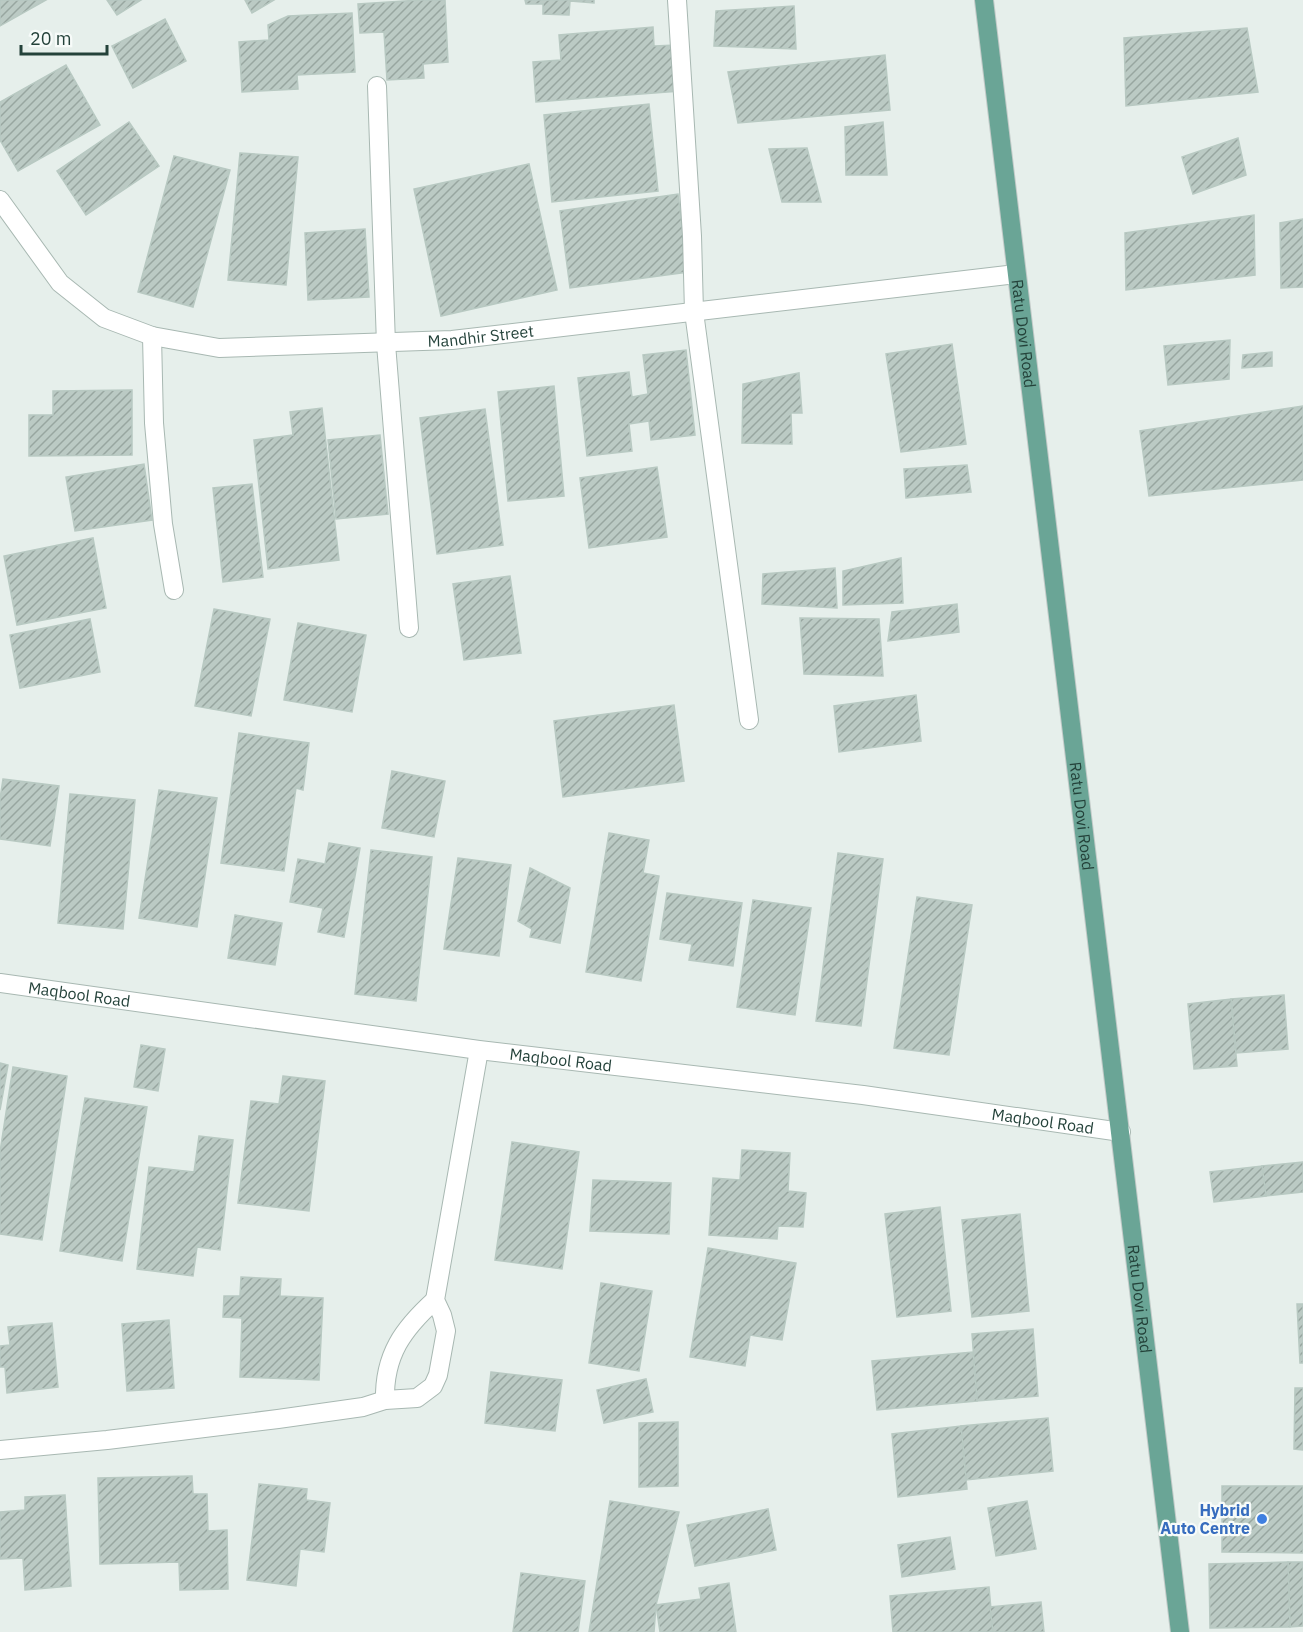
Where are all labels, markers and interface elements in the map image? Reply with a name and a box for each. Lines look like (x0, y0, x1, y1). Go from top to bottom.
scale bar (21, 18, 106, 56)
text: 20 m (30, 27, 72, 50)
street label: Ratu Dovi Road (1008, 278, 1041, 389)
street label: Mandhir Street (427, 321, 535, 351)
street label: Ratu Dovi Road (1066, 761, 1098, 872)
street label: Maqbool Road (27, 977, 132, 1011)
street label: Maqbool Road (508, 1044, 613, 1076)
street label: Maqbool Road (990, 1104, 1095, 1138)
street label: Ratu Dovi Road (1124, 1243, 1156, 1354)
place label: Hybrid Auto Centre (1160, 1500, 1250, 1538)
marker: Hybrid Auto Centre (1255, 1512, 1269, 1526)

